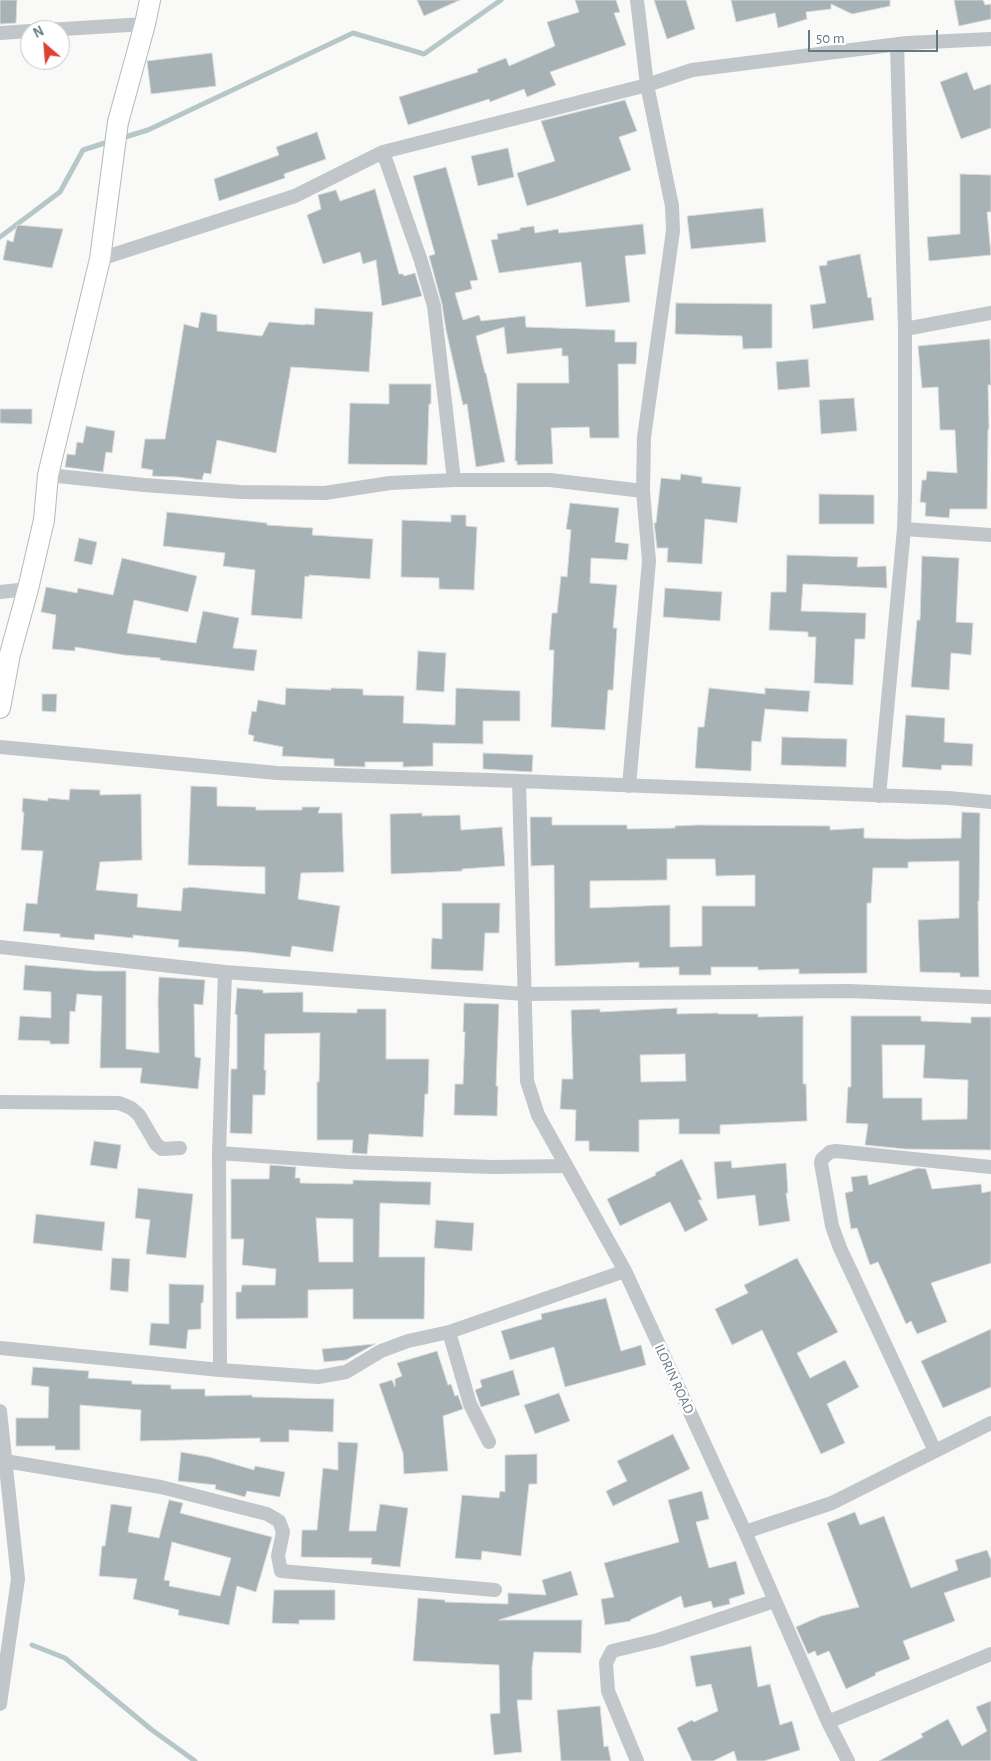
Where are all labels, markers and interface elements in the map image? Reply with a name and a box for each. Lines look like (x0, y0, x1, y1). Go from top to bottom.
north arrow (20, 20, 70, 70)
scale bar (811, 20, 941, 52)
text: N (31, 24, 46, 41)
text: 50 m (816, 31, 845, 46)
street label: ILORIN ROAD (651, 1342, 697, 1416)

